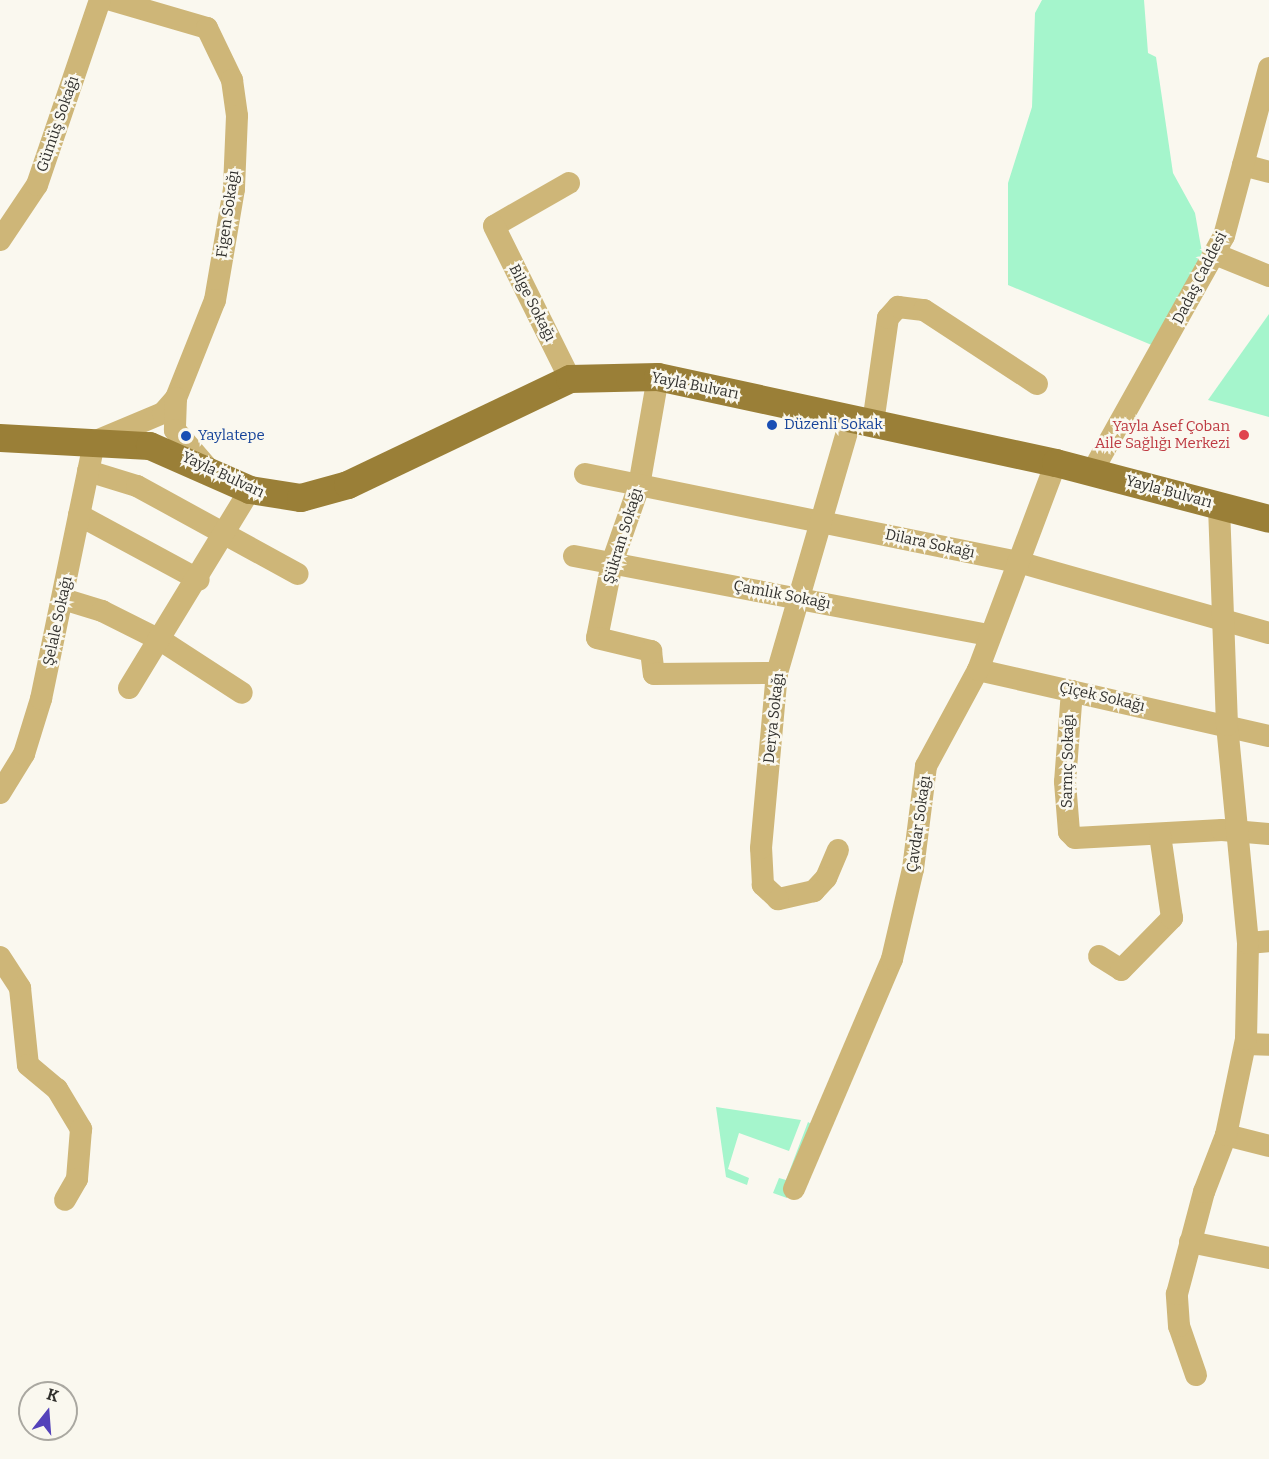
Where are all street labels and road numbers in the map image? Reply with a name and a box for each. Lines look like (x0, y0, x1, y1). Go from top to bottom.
street label: Gümüş Sokağı (33, 74, 83, 174)
street label: Figen Sokağı (213, 169, 243, 259)
street label: Dadaş Caddesi (1169, 229, 1231, 327)
street label: Bilge Sokağı (505, 262, 559, 344)
street label: Yayla Bulvarı (650, 369, 740, 403)
street label: Yayla Bulvarı (179, 448, 267, 502)
street label: Yayla Bulvarı (1124, 472, 1214, 512)
street label: Şükran Sokağı (600, 486, 646, 586)
street label: Dilara Sokağı (884, 526, 976, 562)
street label: Şelale Sokağı (40, 575, 76, 667)
street label: Çamlık Sokağı (732, 577, 832, 613)
street label: Derya Sokağı (760, 672, 788, 764)
street label: Çiçek Sokağı (1057, 678, 1147, 716)
street label: Sarnıç Sokağı (1058, 714, 1078, 808)
street label: Çavdar Sokağı (903, 774, 935, 874)

